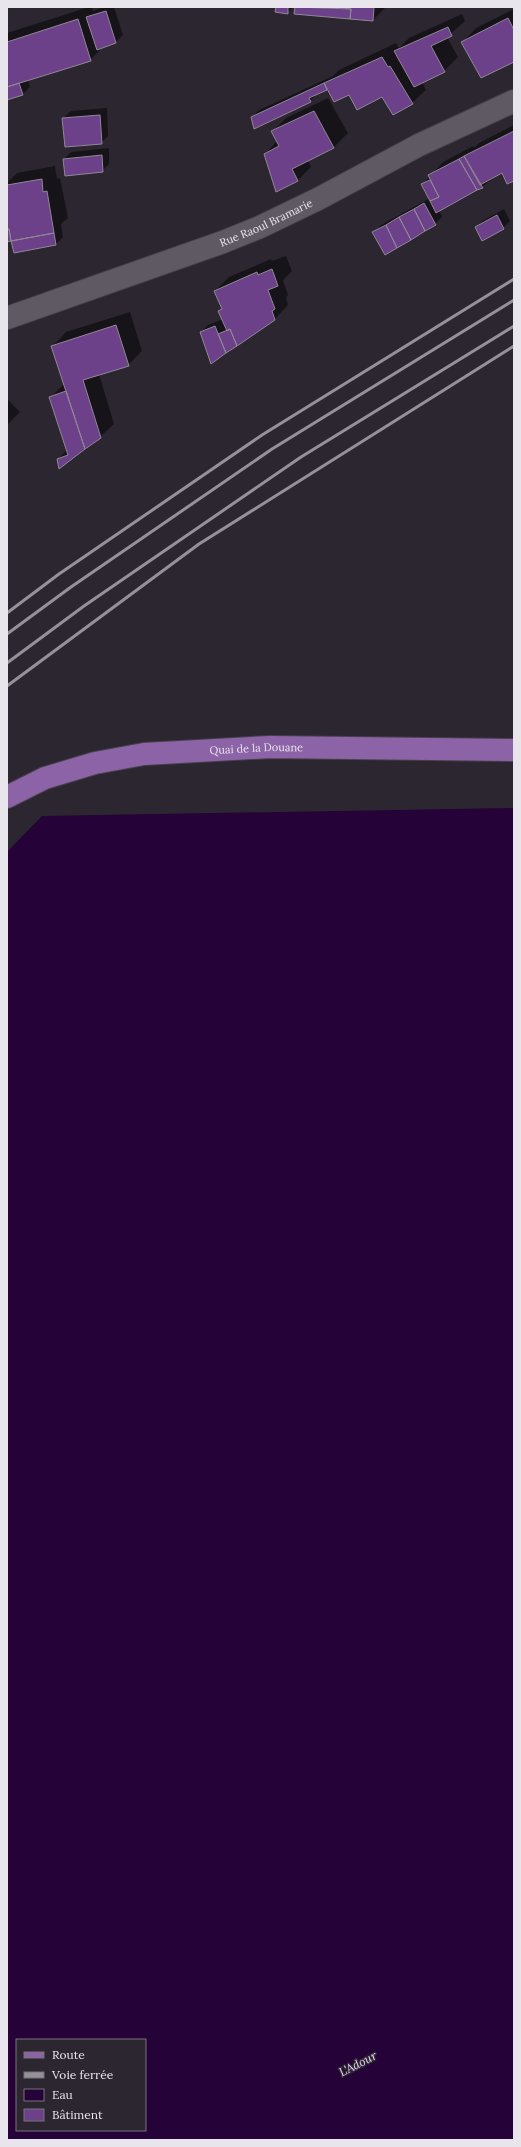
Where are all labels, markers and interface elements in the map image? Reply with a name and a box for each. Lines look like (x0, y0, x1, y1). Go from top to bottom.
street label: Rue Raoul Bramarie (217, 196, 315, 250)
street label: Quai de la Douane (209, 740, 303, 757)
legend (16, 2039, 146, 2131)
text: Route (52, 2047, 85, 2062)
water label: L'Adour (336, 2047, 380, 2079)
text: Voie ferrée (51, 2067, 114, 2082)
text: Eau (52, 2087, 73, 2102)
text: Bâtiment (52, 2107, 103, 2122)

